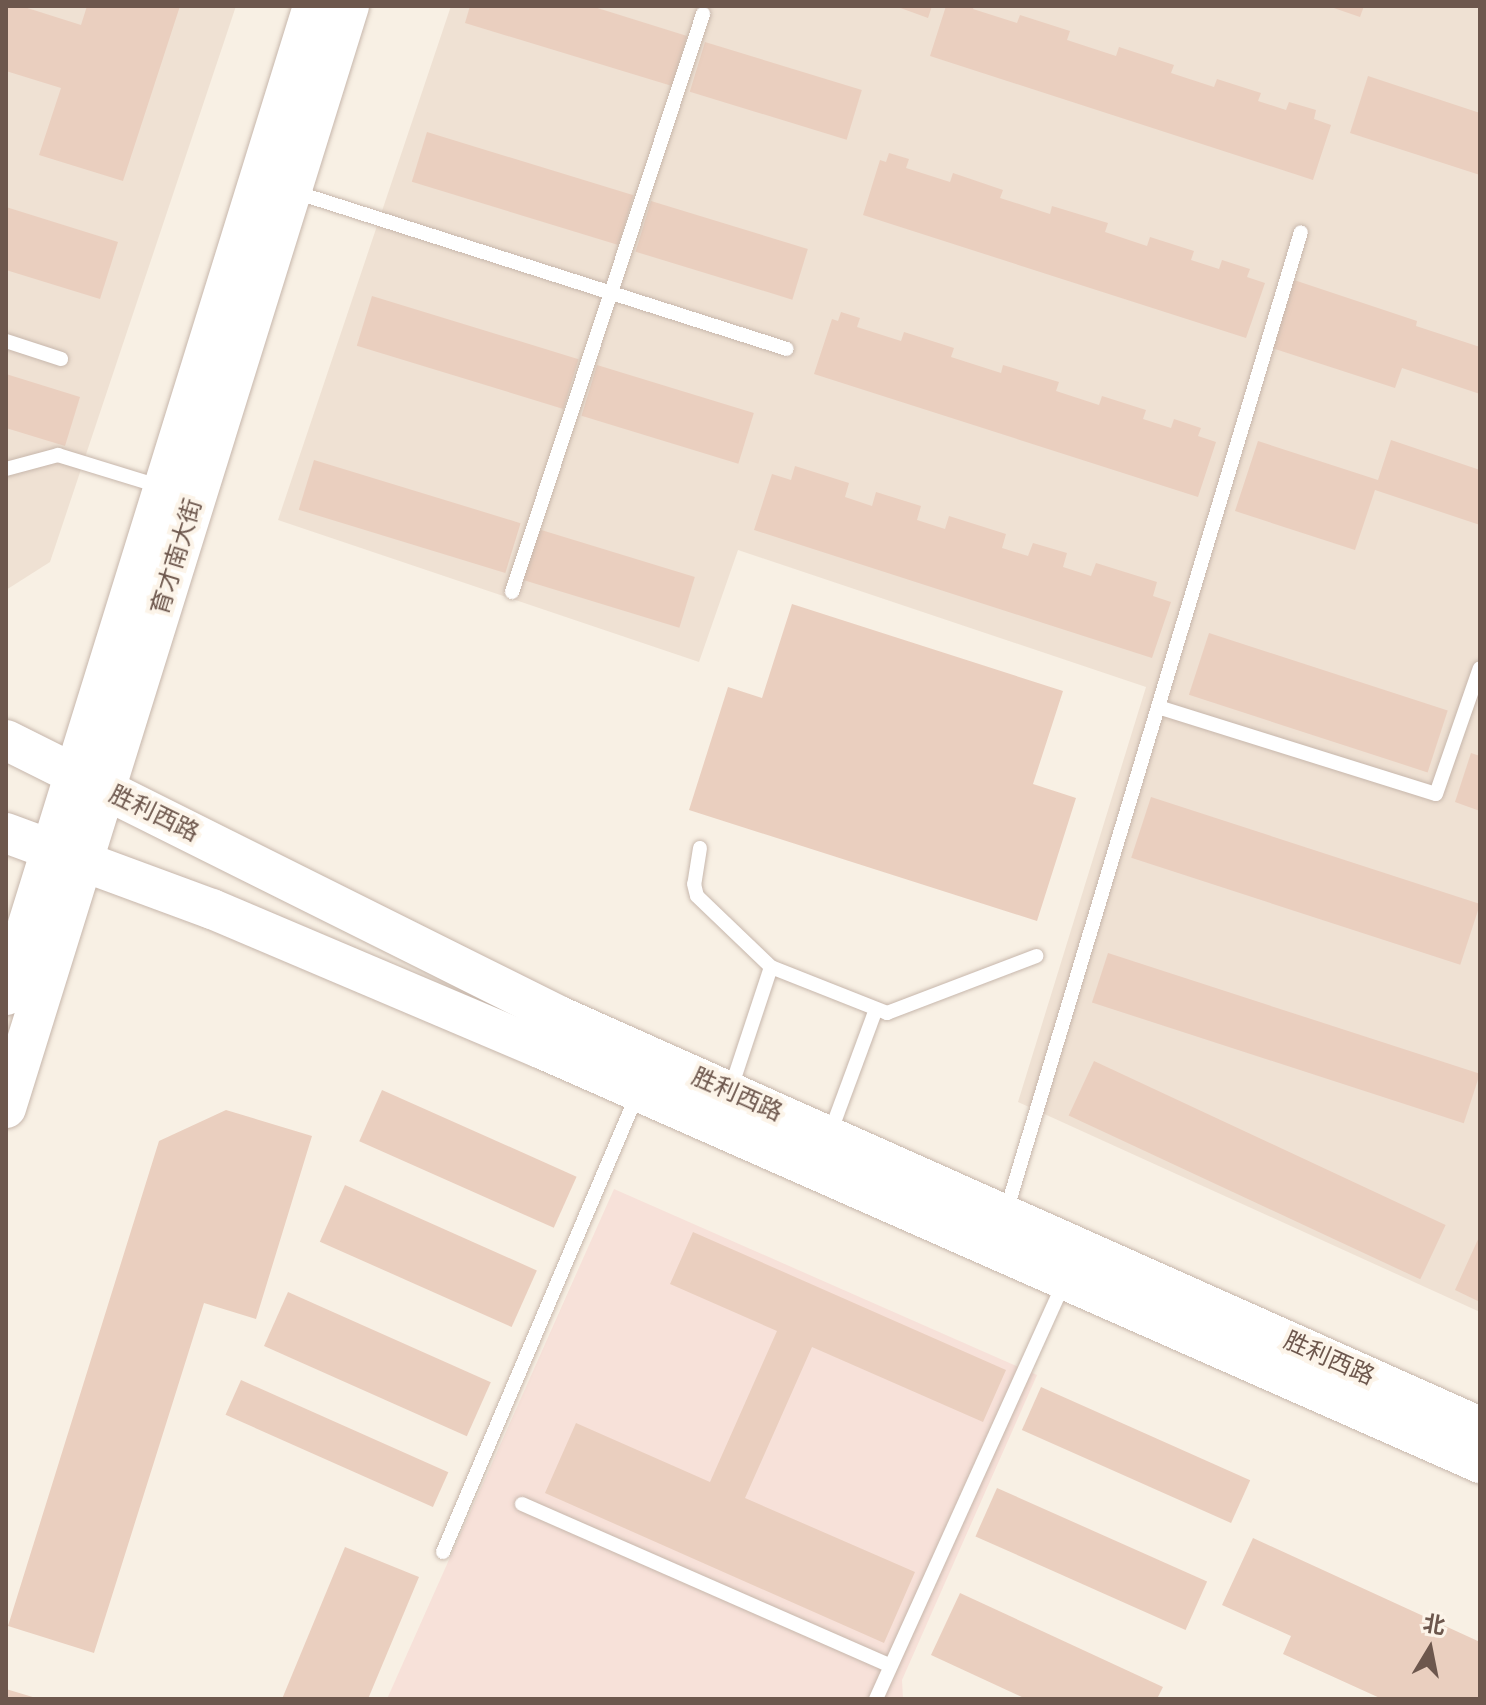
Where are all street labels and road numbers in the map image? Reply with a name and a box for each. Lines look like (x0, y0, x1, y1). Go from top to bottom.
street label: 育才南大街 (146, 495, 208, 619)
street label: 胜利西路 (105, 780, 203, 848)
street label: 胜利西路 (687, 1062, 787, 1128)
street label: 胜利西路 (1279, 1326, 1379, 1392)

